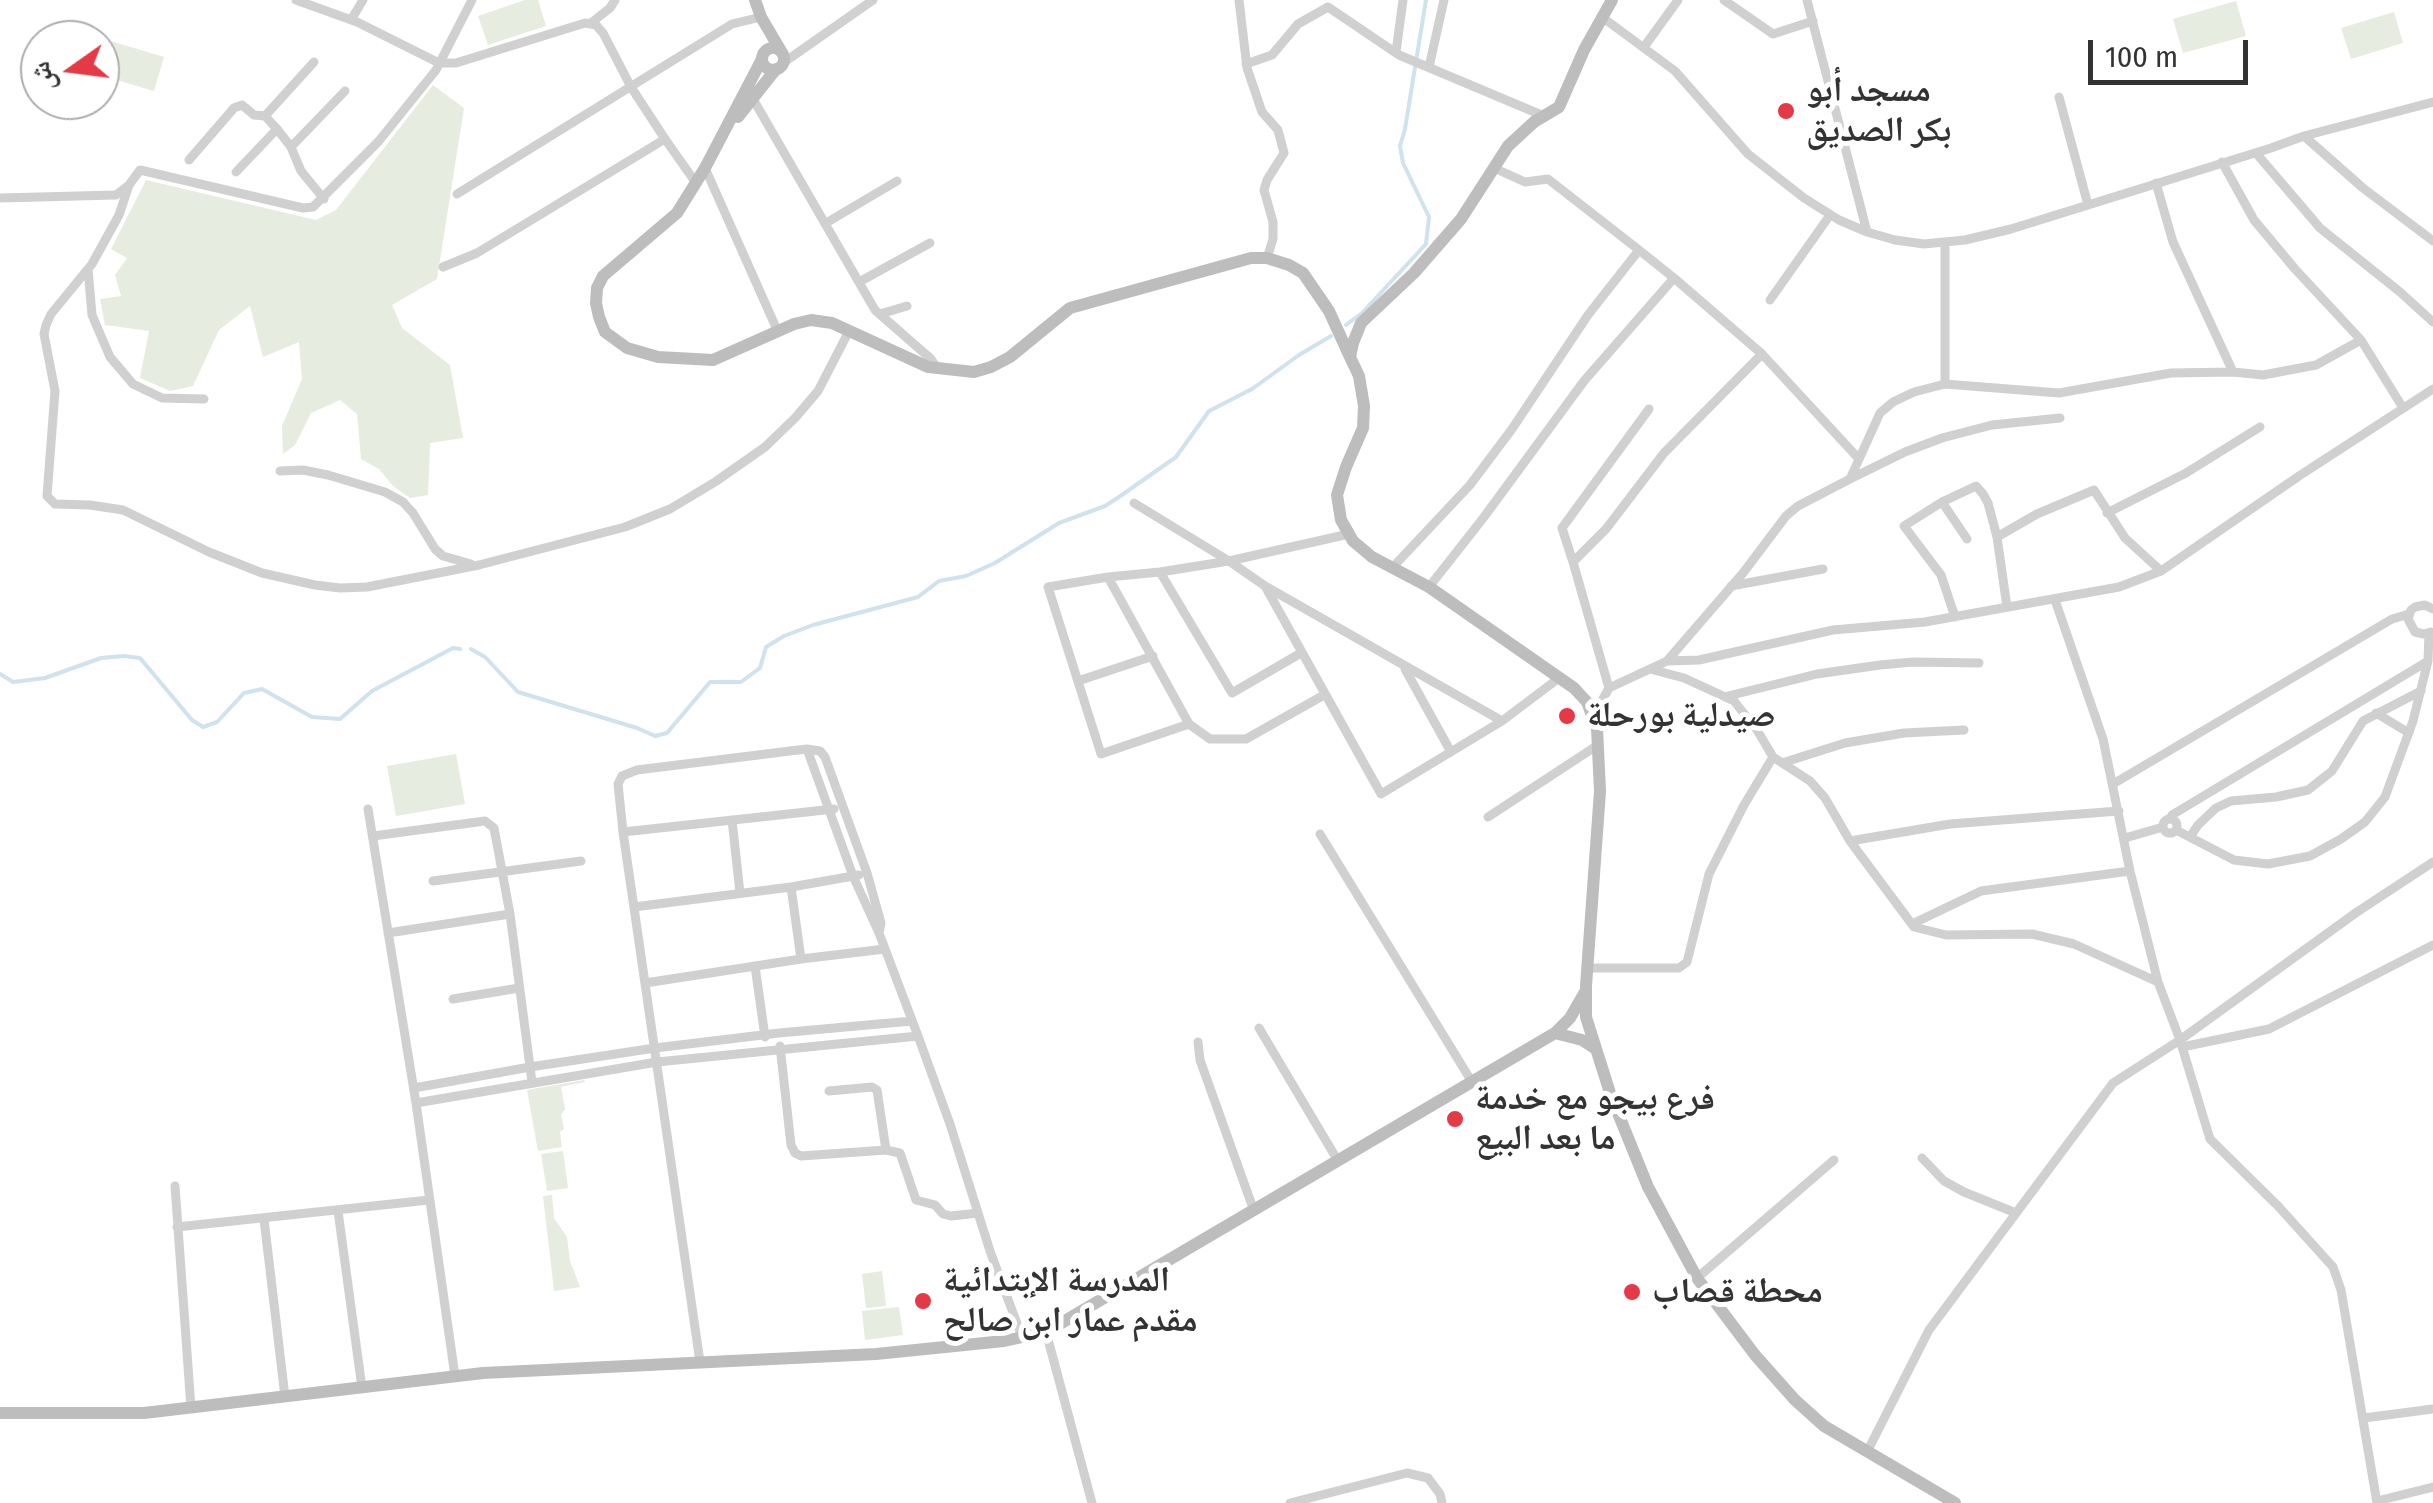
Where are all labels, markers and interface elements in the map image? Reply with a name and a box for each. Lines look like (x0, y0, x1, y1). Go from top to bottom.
north arrow (20, 20, 120, 120)
scale bar (2093, 20, 2253, 82)
text: 100 m (2105, 39, 2178, 75)
text: ش (23, 58, 62, 95)
place label: مسجد أبو بكر الصديق (1806, 70, 1951, 152)
marker: مسجد أبو بكر الصديق (1775, 100, 1797, 122)
place label: صيدلية بورحلة (1587, 695, 1776, 737)
marker: صيدلية بورحلة (1556, 705, 1578, 727)
place label: فرع بيجو مع خدمة ما بعد البيع (1475, 1078, 1715, 1160)
marker: فرع بيجو مع خدمة ما بعد البيع (1444, 1108, 1466, 1130)
place label: المدرسة الإبتدائية مقدم عمار ابن صالح (943, 1260, 1198, 1342)
place label: محطة قصاب (1652, 1271, 1823, 1313)
marker: محطة قصاب (1621, 1281, 1643, 1303)
marker: المدرسة الإبتدائية مقدم عمار ابن صالح (912, 1290, 934, 1312)

